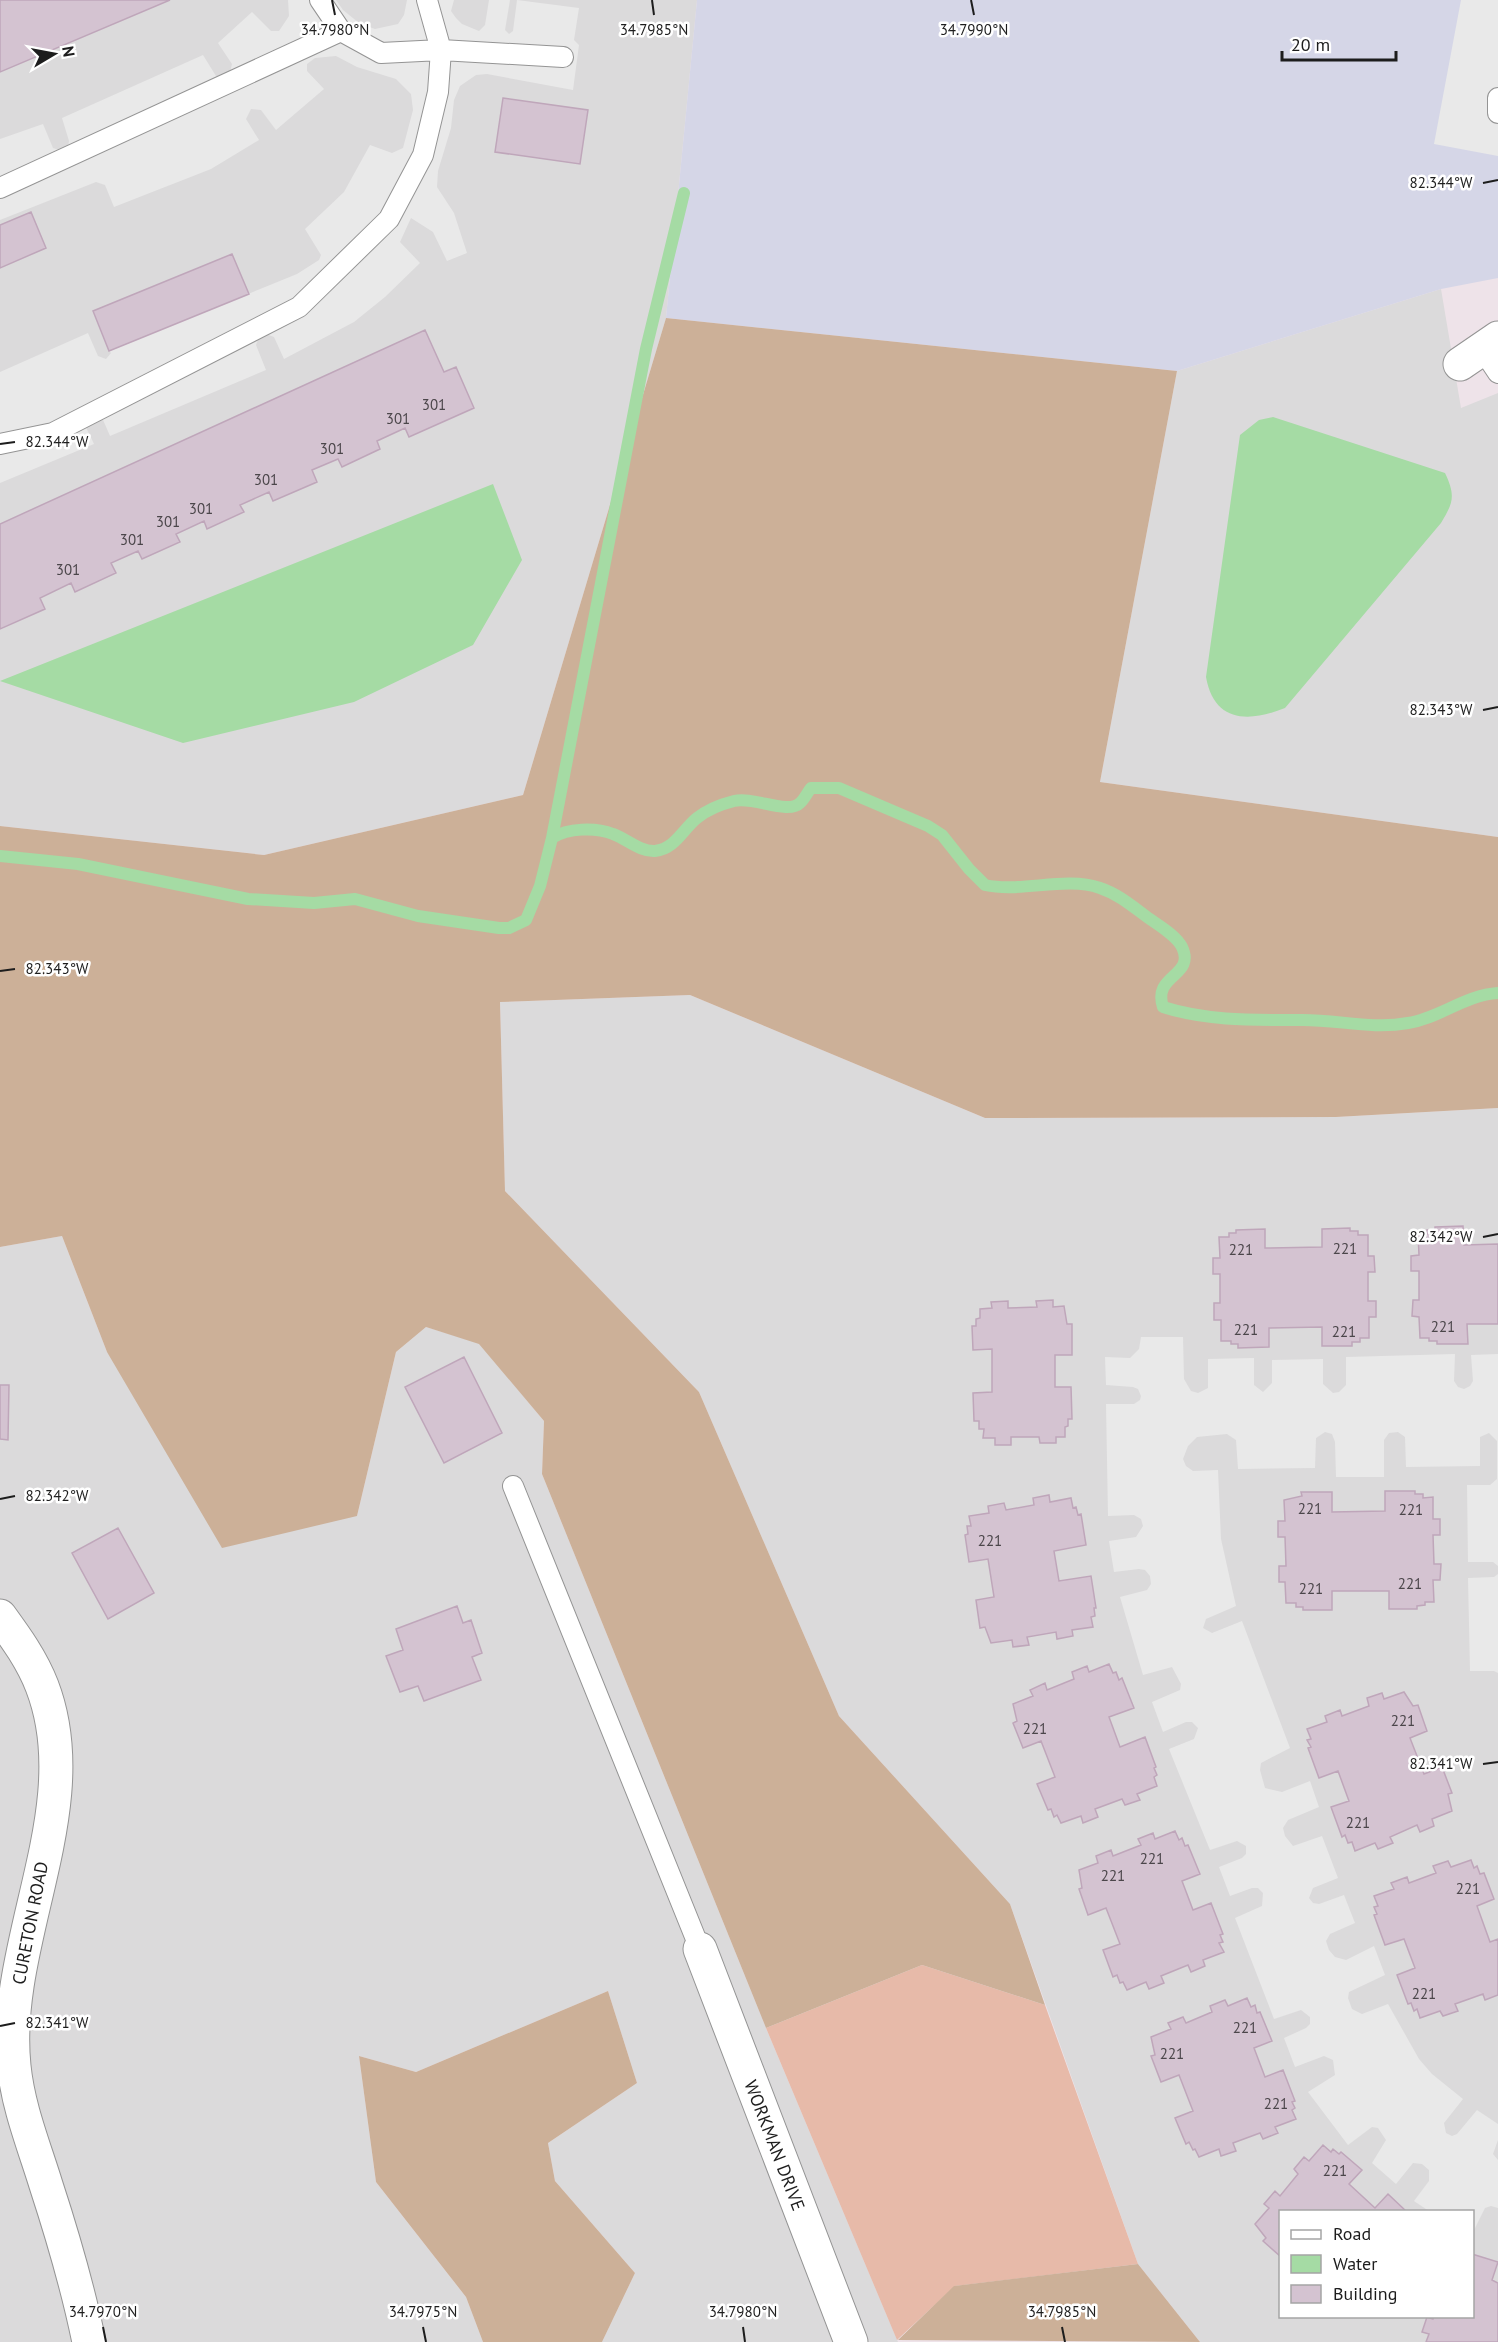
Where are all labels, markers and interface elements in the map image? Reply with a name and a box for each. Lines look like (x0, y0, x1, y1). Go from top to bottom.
text: 34.7980°N (301, 20, 369, 39)
text: 34.7985°N (620, 20, 688, 39)
text: 34.7990°N (940, 20, 1008, 39)
north arrow (24, 24, 84, 84)
scale bar (1282, 24, 1396, 62)
text: 20 m (1291, 33, 1330, 56)
text: N (58, 44, 80, 58)
text: 82.344°W (1410, 173, 1473, 192)
house number: 301 (422, 395, 446, 414)
house number: 301 (386, 409, 410, 428)
text: 82.344°W (26, 432, 89, 451)
house number: 301 (320, 439, 344, 458)
house number: 301 (254, 470, 278, 489)
house number: 301 (189, 499, 213, 518)
house number: 301 (156, 512, 180, 531)
house number: 301 (120, 530, 144, 549)
house number: 301 (56, 560, 80, 579)
text: 82.343°W (1410, 700, 1473, 719)
text: 82.343°W (26, 959, 89, 978)
text: 82.342°W (1410, 1227, 1473, 1246)
house number: 221 (1333, 1239, 1357, 1258)
house number: 221 (1229, 1240, 1253, 1259)
house number: 221 (1431, 1317, 1455, 1336)
house number: 221 (1234, 1320, 1258, 1339)
house number: 221 (1332, 1322, 1356, 1341)
text: 82.342°W (26, 1486, 89, 1505)
house number: 221 (1298, 1499, 1322, 1518)
house number: 221 (1399, 1500, 1423, 1519)
house number: 221 (978, 1531, 1002, 1550)
house number: 221 (1398, 1574, 1422, 1593)
house number: 221 (1299, 1579, 1323, 1598)
house number: 221 (1391, 1711, 1415, 1730)
house number: 221 (1023, 1719, 1047, 1738)
text: 82.341°W (1410, 1754, 1473, 1773)
house number: 221 (1346, 1813, 1370, 1832)
house number: 221 (1140, 1849, 1164, 1868)
street label: CURETON ROAD (7, 1860, 53, 1986)
house number: 221 (1101, 1866, 1125, 1885)
house number: 221 (1456, 1879, 1480, 1898)
house number: 221 (1412, 1984, 1436, 2003)
text: 82.341°W (26, 2013, 89, 2032)
house number: 221 (1233, 2018, 1257, 2037)
house number: 221 (1160, 2044, 1184, 2063)
street label: WORKMAN DRIVE (740, 2077, 811, 2214)
house number: 221 (1264, 2094, 1288, 2113)
house number: 221 (1323, 2161, 1347, 2180)
legend (1279, 2210, 1474, 2318)
text: Road (1333, 2222, 1371, 2245)
text: Water (1333, 2252, 1377, 2275)
text: Building (1333, 2282, 1397, 2305)
text: 34.7970°N (69, 2302, 137, 2321)
text: 34.7975°N (389, 2302, 457, 2321)
text: 34.7980°N (709, 2302, 777, 2321)
text: 34.7985°N (1028, 2302, 1096, 2321)

